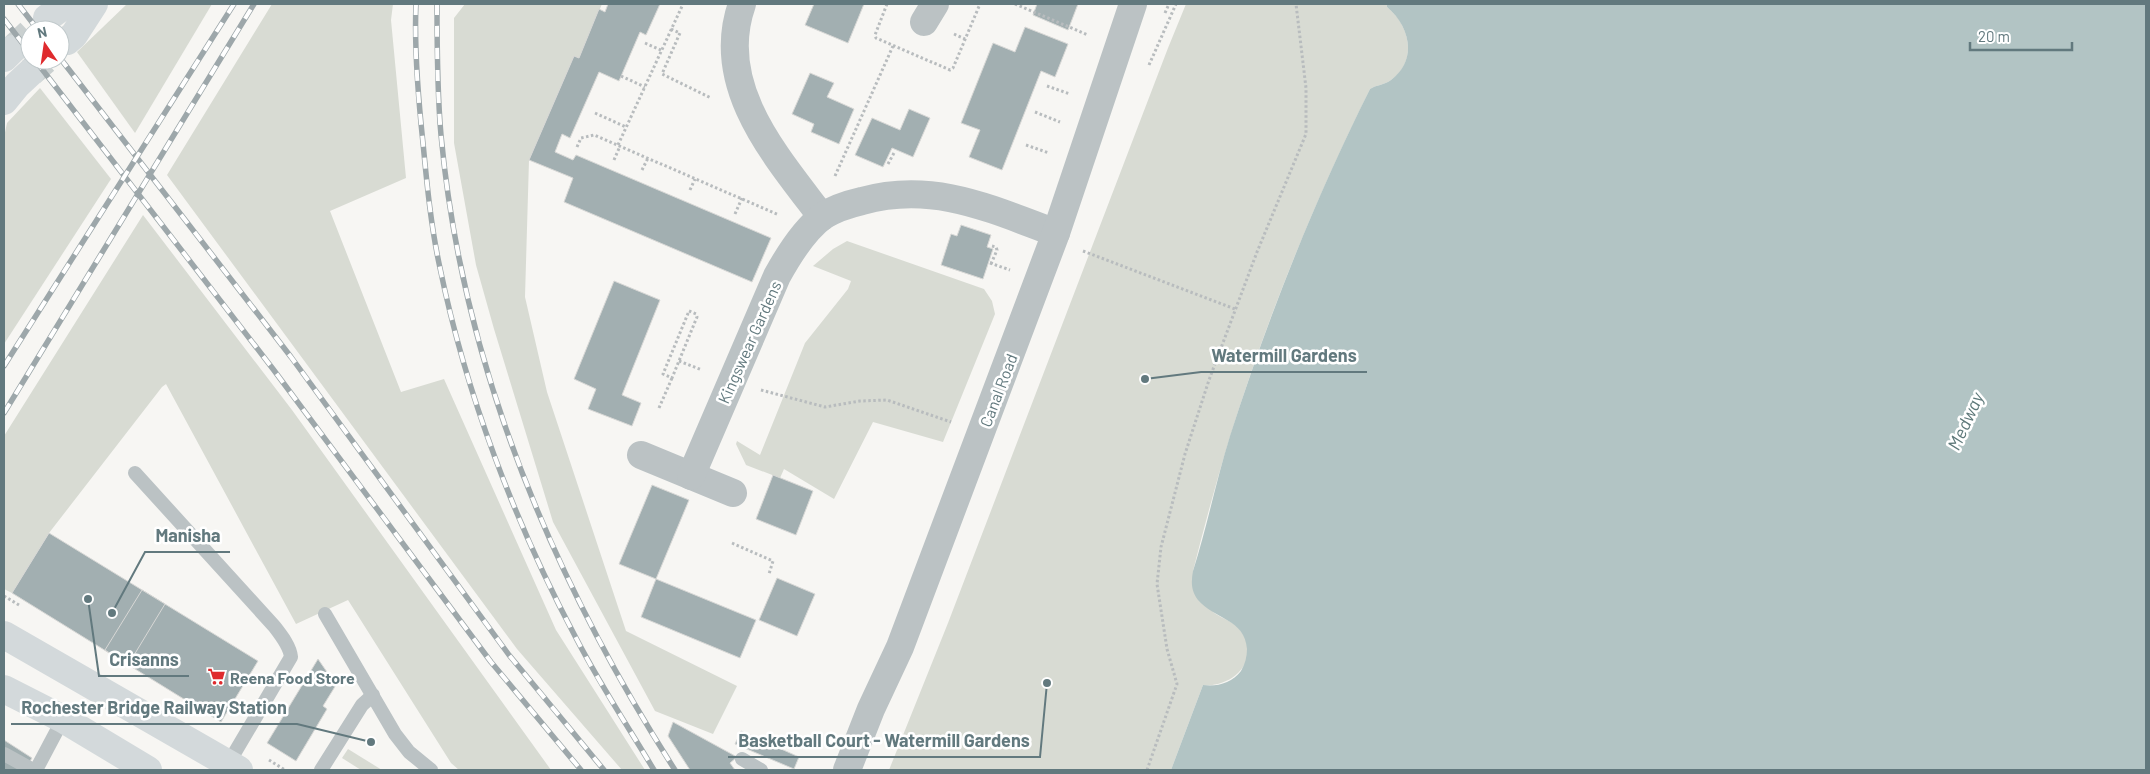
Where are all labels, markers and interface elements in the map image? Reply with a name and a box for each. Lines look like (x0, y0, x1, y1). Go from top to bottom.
north arrow (20, 20, 70, 70)
scale bar (1970, 20, 2072, 52)
text: N (36, 23, 48, 41)
text: 20 m (1978, 27, 2010, 45)
street label: Kingswear Gardens (713, 278, 785, 406)
callout: Watermill Gardens (1201, 339, 1367, 372)
text: Watermill Gardens (1211, 344, 1357, 366)
street label: Canal Road (975, 351, 1021, 429)
water label: Medway (1942, 388, 1988, 453)
callout: Manisha (145, 519, 230, 552)
text: Manisha (155, 524, 221, 546)
callout: Crisanns (99, 643, 189, 676)
text: Crisanns (109, 648, 179, 670)
supermarket icon: Reena Food Store (206, 667, 226, 687)
place label: Reena Food Store (230, 668, 355, 687)
callout: Rochester Bridge Railway Station (11, 691, 297, 724)
text: Rochester Bridge Railway Station (21, 696, 287, 718)
callout: Basketball Court - Watermill Gardens (728, 724, 1040, 757)
text: Basketball Court - Watermill Gardens (738, 729, 1030, 751)

